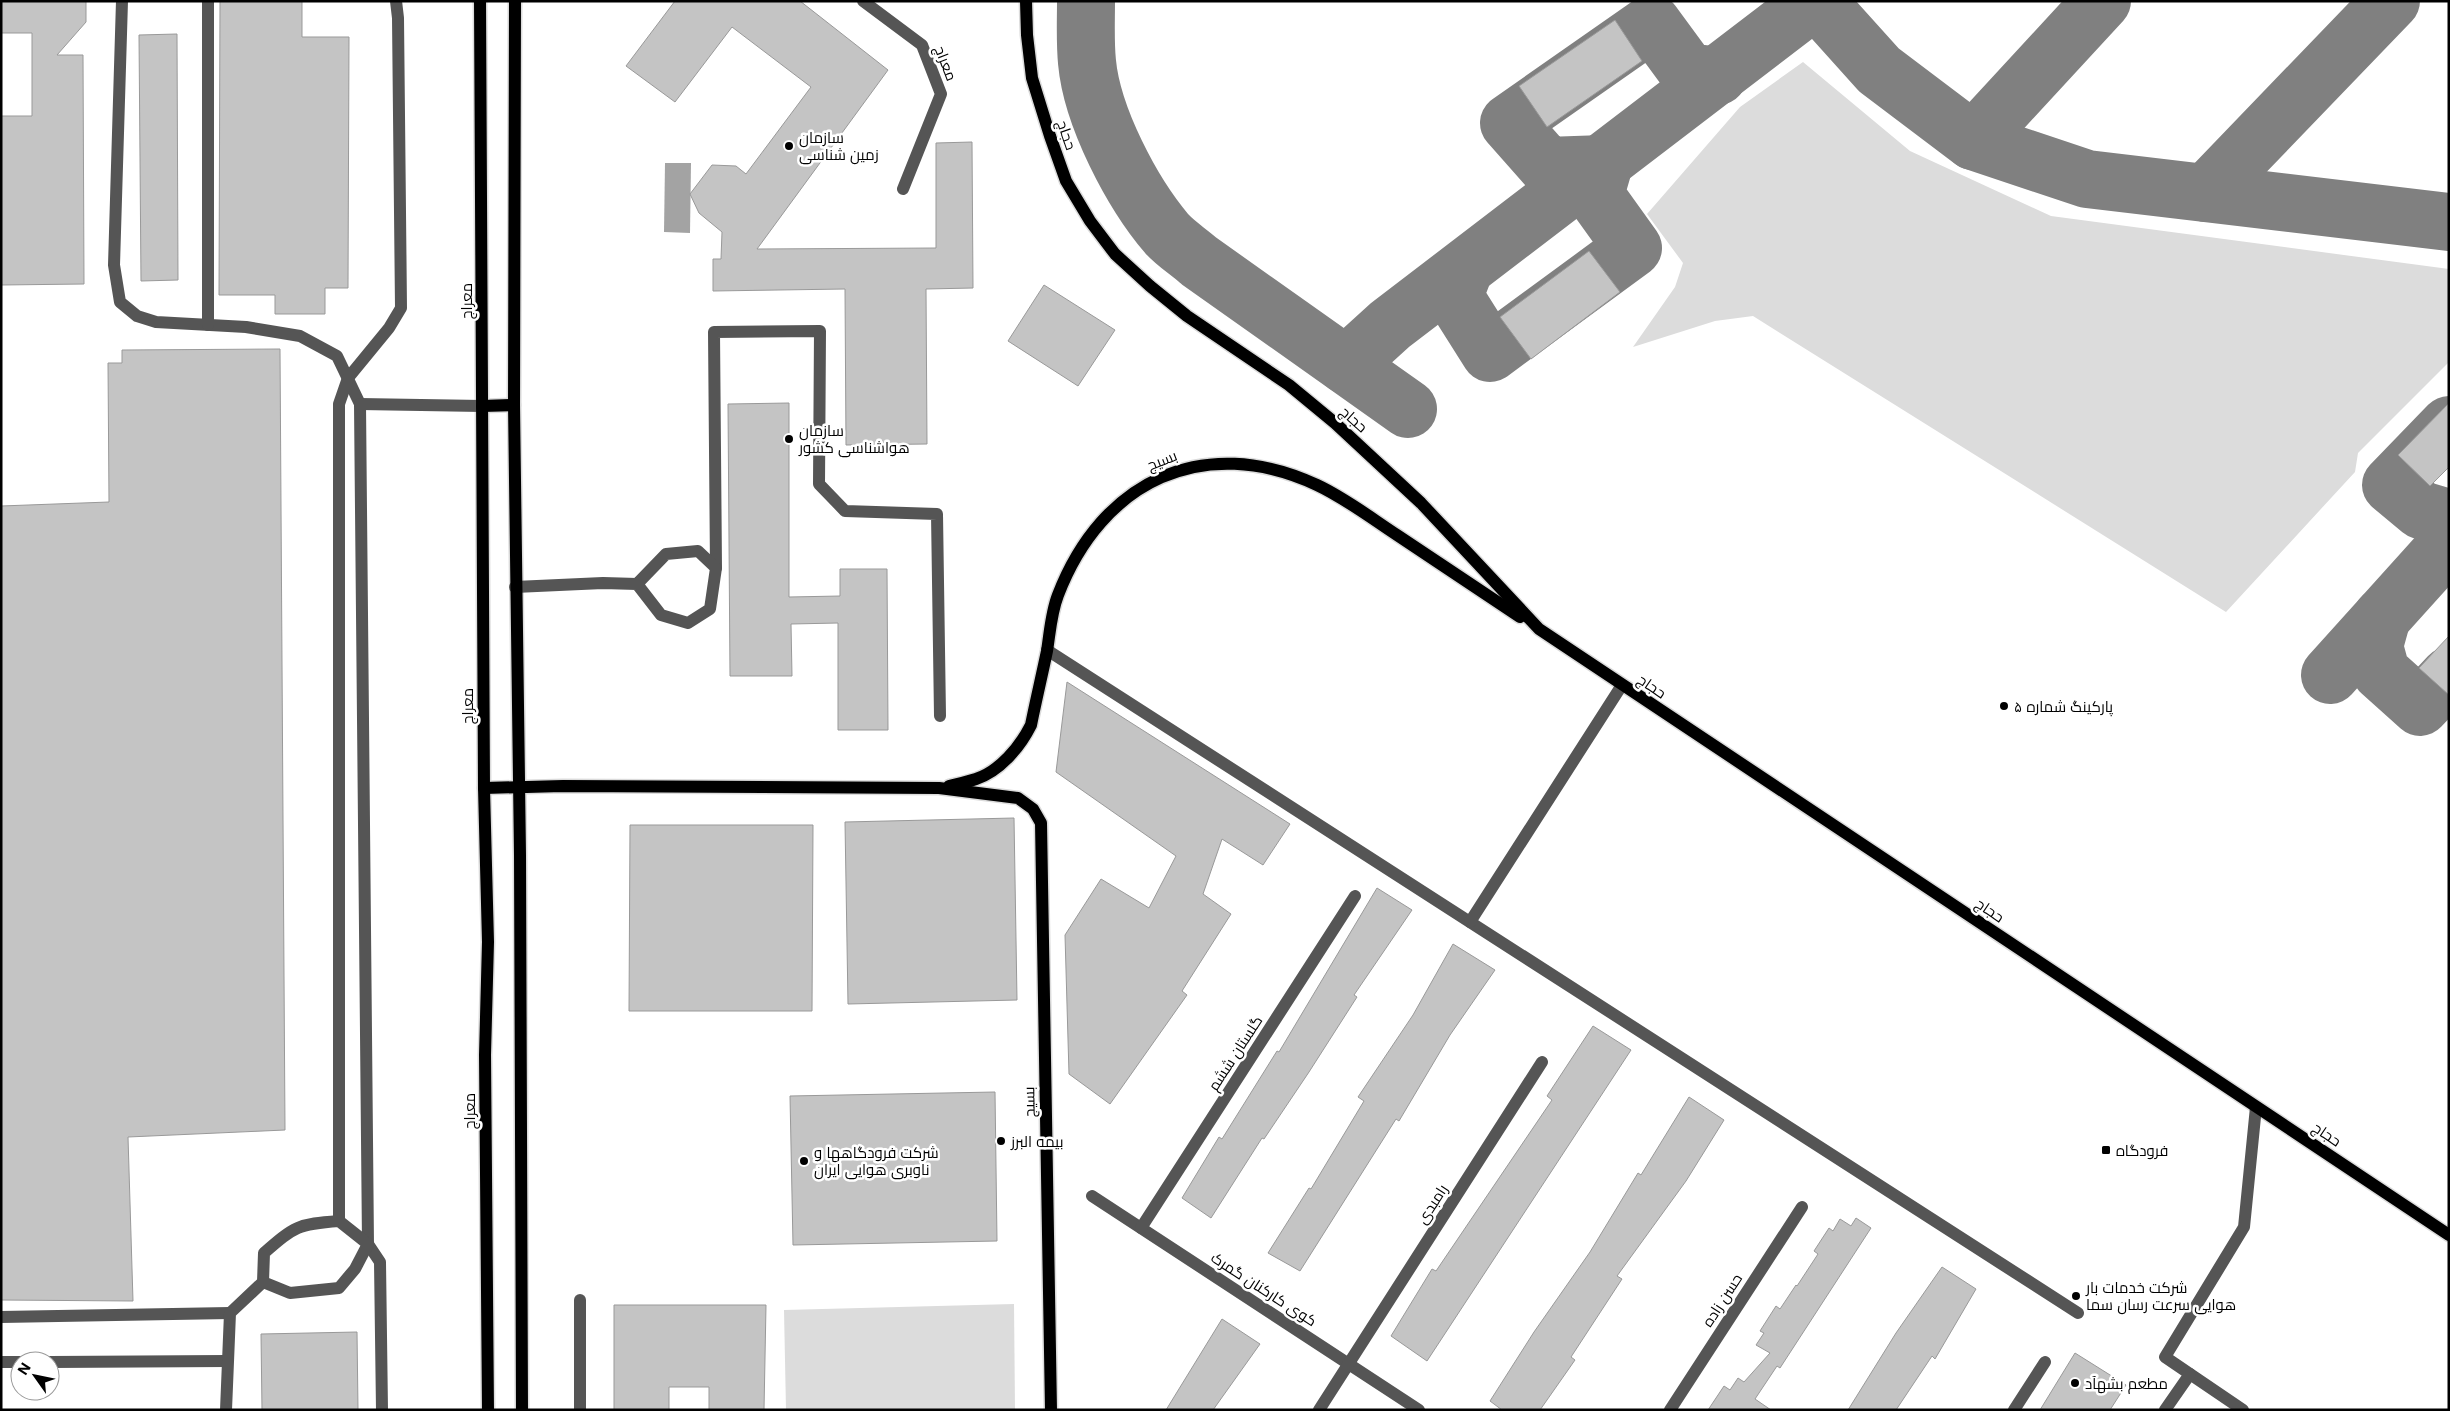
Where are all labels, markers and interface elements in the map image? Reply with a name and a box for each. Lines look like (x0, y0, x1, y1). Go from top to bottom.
street label: معراج (929, 43, 961, 84)
street label: حجاج (1051, 117, 1081, 153)
place label: سازمان زمین شناسی (799, 128, 879, 165)
marker: سازمان زمین شناسی (783, 140, 795, 152)
street label: معراج (457, 283, 478, 319)
street label: حجاج (1335, 402, 1372, 438)
place label: سازمان هواشناسی کشور (798, 421, 910, 458)
marker: سازمان هواشناسی کشور (783, 433, 795, 445)
street label: بسیج (1144, 446, 1180, 476)
street label: حجاج (1633, 670, 1670, 704)
street label: معراج (458, 688, 479, 724)
place label: پارکینگ شماره ۵ (2014, 697, 2113, 717)
marker: پارکینگ شماره ۵ (1998, 700, 2010, 712)
street label: حجاج (1971, 894, 2008, 928)
street label: گلستان ششم (1204, 1012, 1267, 1095)
street label: بسیج (1019, 1086, 1041, 1118)
street label: معراج (460, 1093, 481, 1129)
street label: حجاج (2308, 1118, 2345, 1152)
place label: بیمه البرز (1010, 1132, 1063, 1151)
marker: بیمه البرز (995, 1135, 1007, 1147)
place label: فرودگاه (2116, 1141, 2168, 1160)
place label: شرکت فرودگاهها و ناوبری هوایی ایران (814, 1143, 939, 1180)
marker: فرودگاه (2100, 1144, 2112, 1156)
marker: شرکت فرودگاهها و ناوبری هوایی ایران (798, 1155, 810, 1167)
street label: رامبدی (1412, 1181, 1453, 1228)
street label: کوی کارکنان گمرک (1207, 1248, 1320, 1331)
street label: حسن زاده (1698, 1270, 1747, 1331)
place label: شرکت خدمات بار هوایی سرعت رسان سما (2085, 1278, 2236, 1315)
marker: شرکت خدمات بار هوایی سرعت رسان سما (2070, 1290, 2082, 1302)
north arrow (10, 1351, 60, 1401)
text: N (14, 1360, 34, 1378)
place label: مطعم بشهآد (2085, 1374, 2168, 1394)
marker: مطعم بشهآد (2069, 1377, 2081, 1389)

